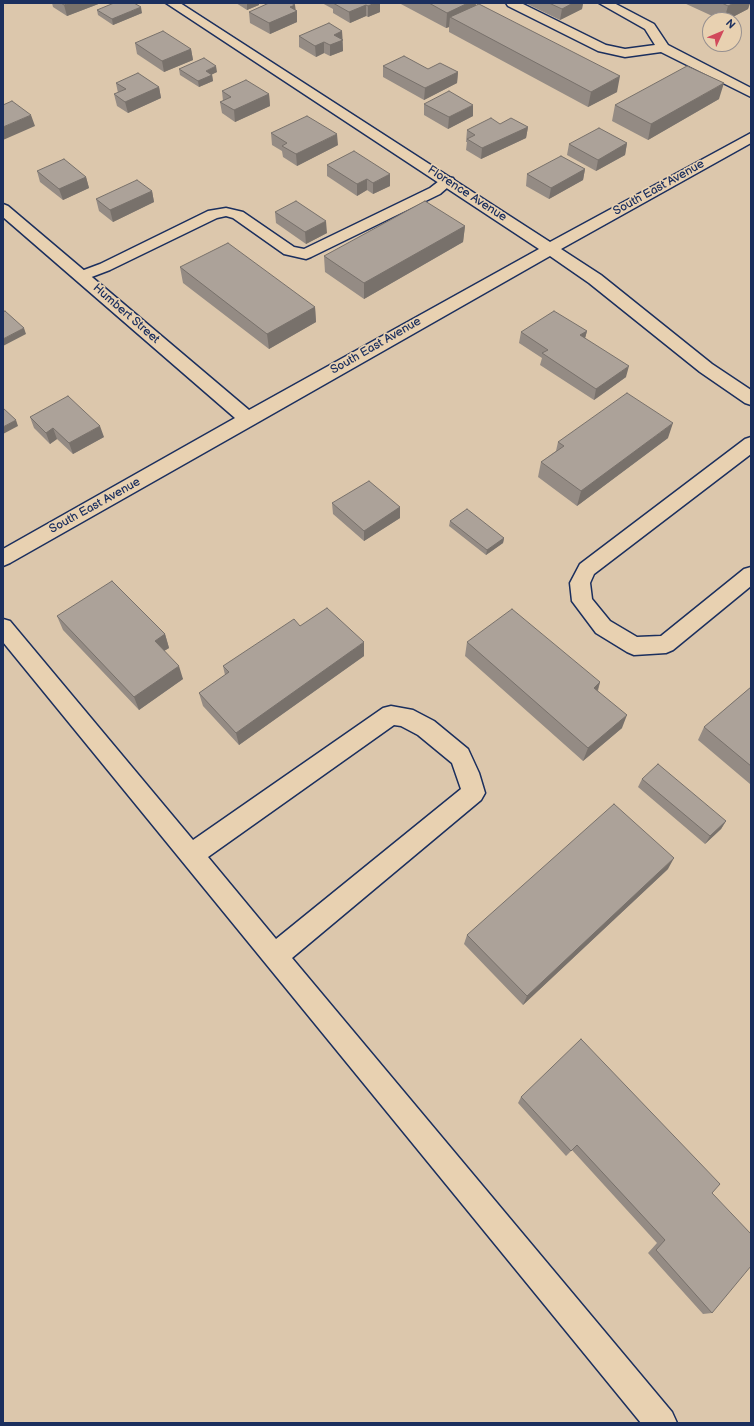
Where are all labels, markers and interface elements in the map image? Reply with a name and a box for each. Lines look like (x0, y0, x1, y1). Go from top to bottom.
north arrow (702, 12, 742, 52)
text: N (723, 17, 738, 31)
street label: South East Avenue (611, 157, 707, 219)
street label: Florence Avenue (425, 163, 509, 225)
street label: Humbert Street (90, 281, 162, 347)
street label: South East Avenue (328, 314, 424, 378)
street label: South East Avenue (47, 475, 143, 537)

